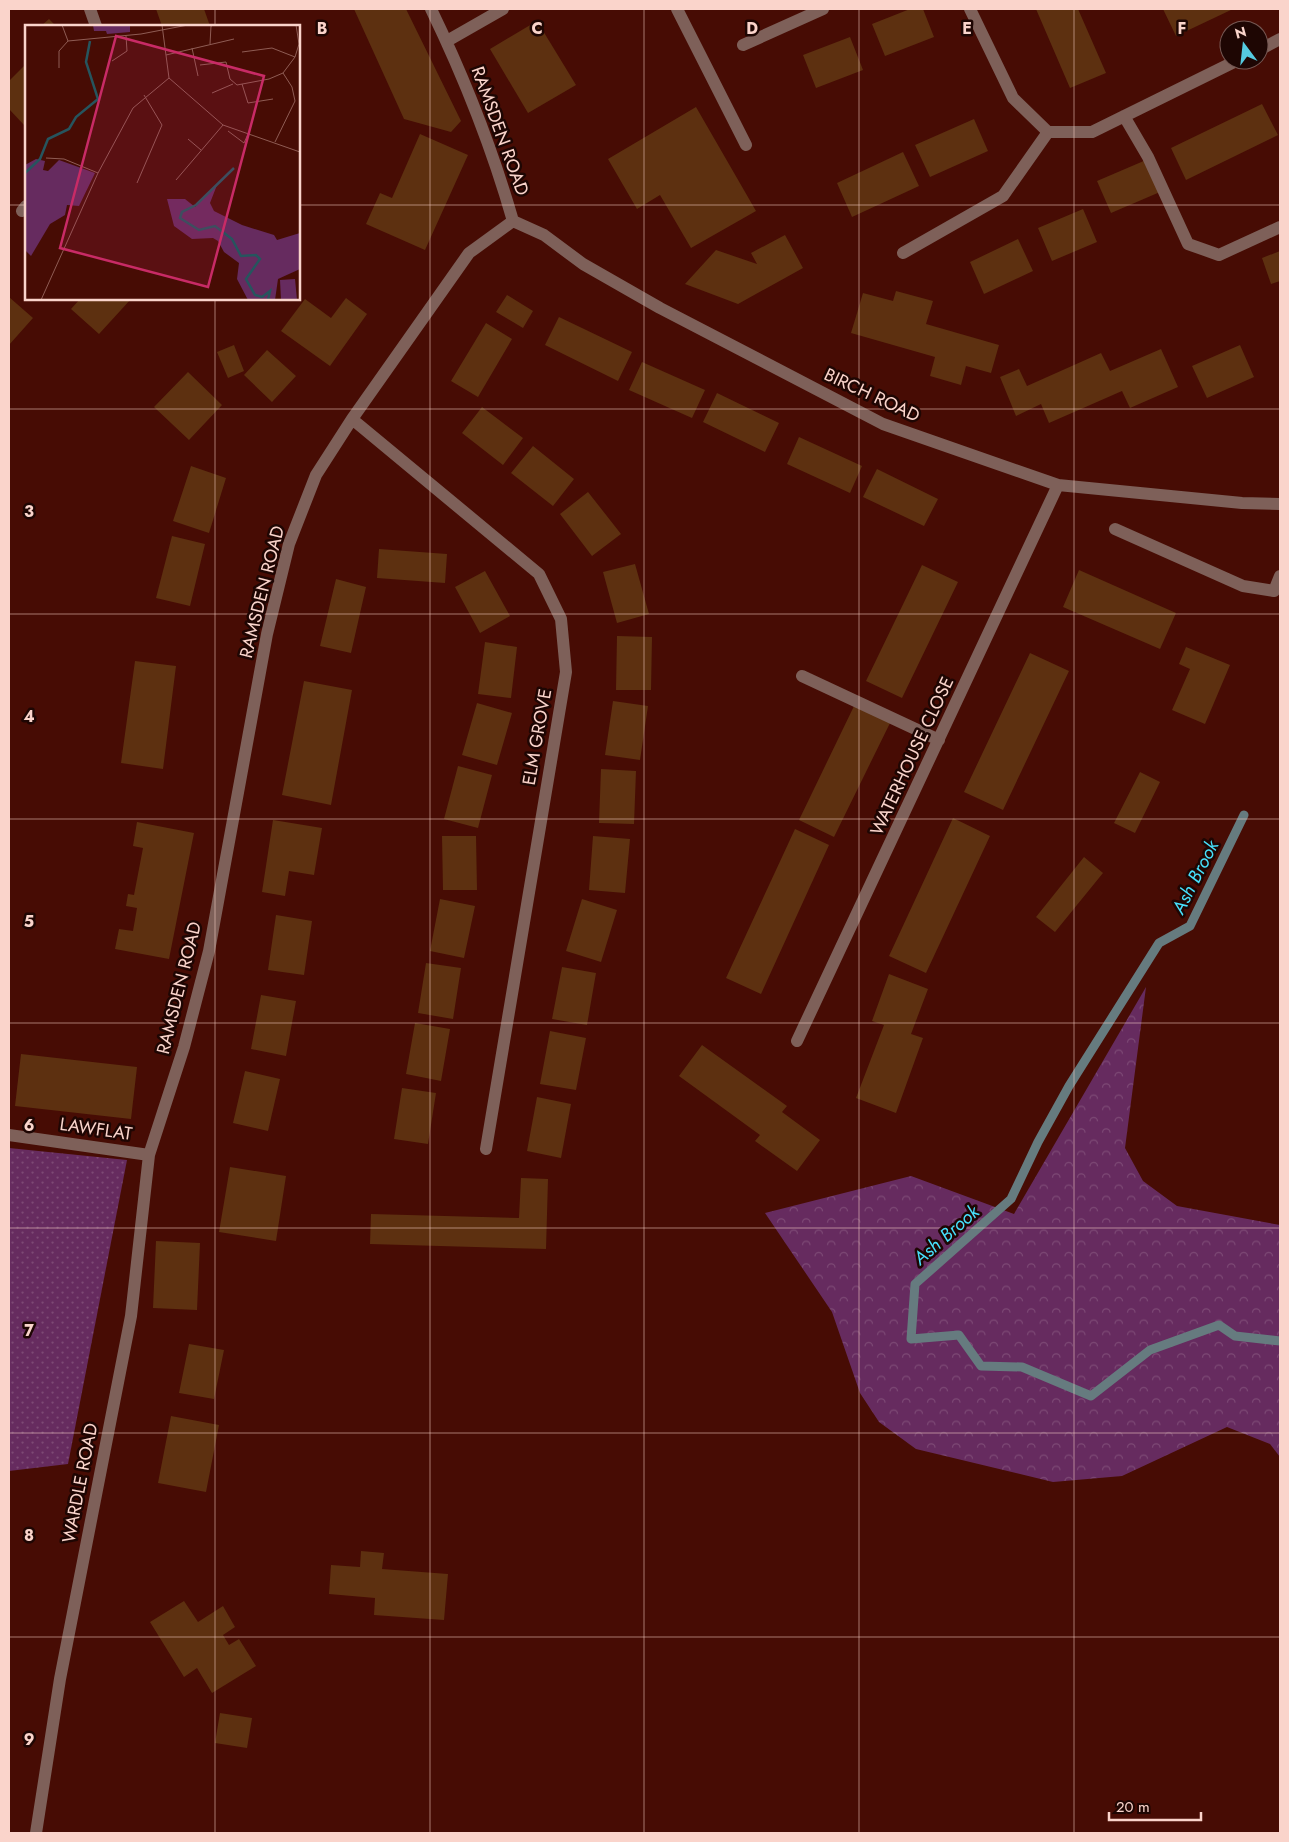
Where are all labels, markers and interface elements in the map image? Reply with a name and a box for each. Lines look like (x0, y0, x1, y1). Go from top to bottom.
text: B (317, 17, 327, 40)
text: C (531, 17, 543, 40)
text: D (746, 17, 758, 40)
text: E (962, 17, 972, 40)
text: F (1178, 17, 1186, 40)
north arrow (1219, 20, 1269, 70)
text: N (1233, 21, 1249, 44)
inset map (25, 25, 300, 300)
street label: RAMSDEN ROAD (465, 63, 535, 199)
street label: BIRCH ROAD (820, 361, 924, 429)
text: 3 (24, 500, 34, 523)
street label: RAMSDEN ROAD (233, 523, 291, 661)
street label: WATERHOUSE CLOSE (864, 672, 960, 840)
street label: ELM GROVE (516, 687, 558, 787)
text: 4 (23, 705, 35, 728)
water label: Ash Brook (1164, 835, 1225, 919)
text: 5 (24, 910, 34, 933)
street label: RAMSDEN ROAD (150, 919, 208, 1057)
street label: LAWFLAT (58, 1111, 135, 1147)
text: 6 (24, 1114, 34, 1137)
water label: Ash Brook (906, 1198, 986, 1272)
text: 7 (24, 1319, 34, 1342)
street label: WARDLE ROAD (56, 1421, 104, 1545)
text: 8 (24, 1524, 34, 1547)
text: 9 (24, 1728, 34, 1751)
scale bar (1109, 1790, 1202, 1822)
text: 20 m (1116, 1796, 1150, 1818)

